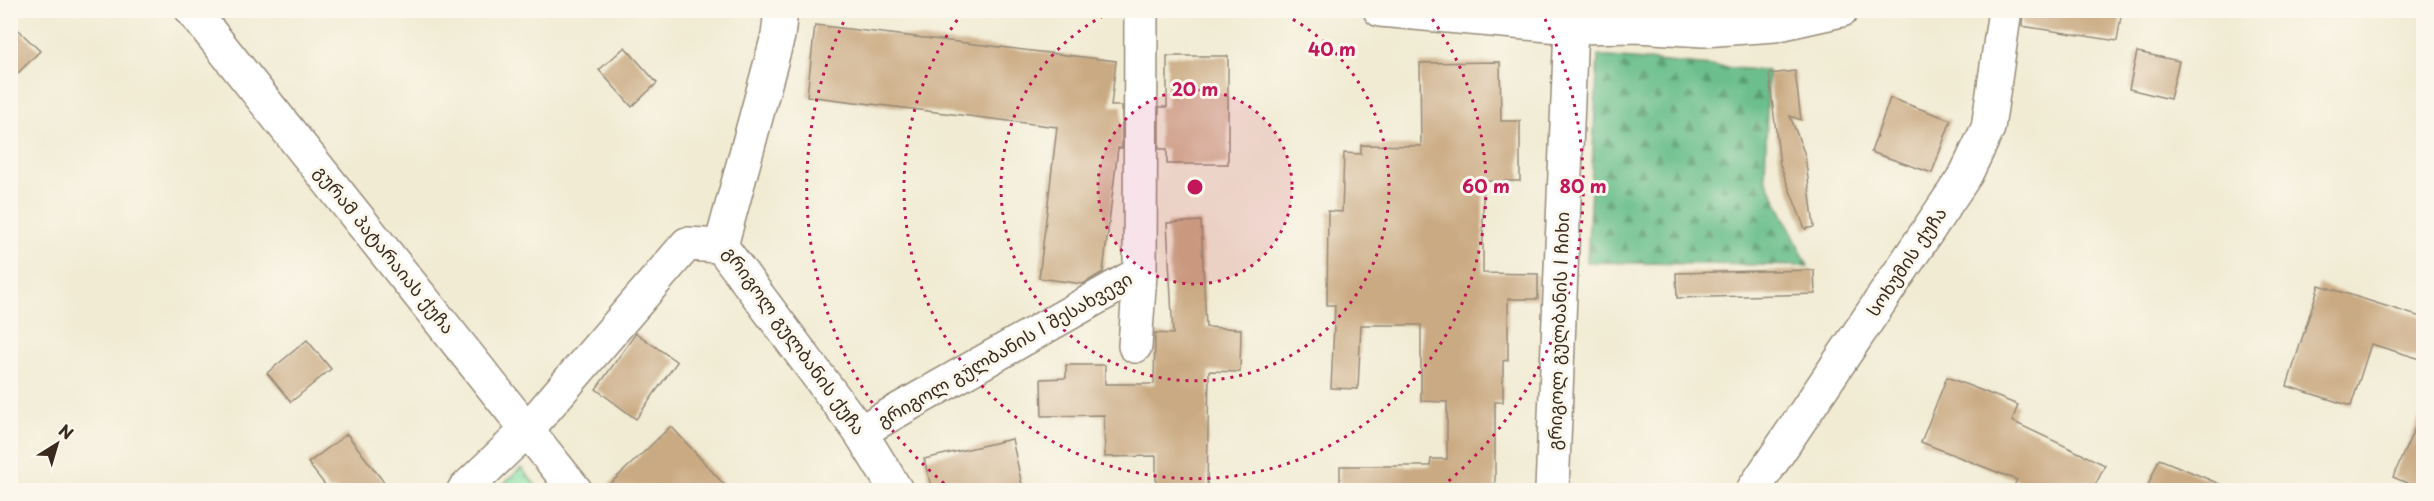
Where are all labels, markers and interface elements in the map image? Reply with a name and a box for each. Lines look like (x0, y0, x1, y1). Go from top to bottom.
text: 40 m (1308, 35, 1356, 62)
text: 20 m (1172, 75, 1218, 102)
street label: გურამ პატარაიას ქუჩა (309, 159, 462, 339)
text: 60 m (1462, 172, 1510, 199)
text: 80 m (1559, 172, 1607, 199)
centre of rings (1185, 177, 1205, 197)
street label: სოხუმის ქუჩა (1859, 201, 1952, 321)
street label: გრიგოლ გულბანის I ჩიხი (1540, 211, 1575, 451)
street label: გრიგოლ გულბანის ქუჩა (718, 240, 873, 440)
street label: გრიგოლ გულბანის I შესახვევი (872, 264, 1137, 433)
north arrow (27, 414, 87, 474)
text: N (54, 418, 79, 445)

